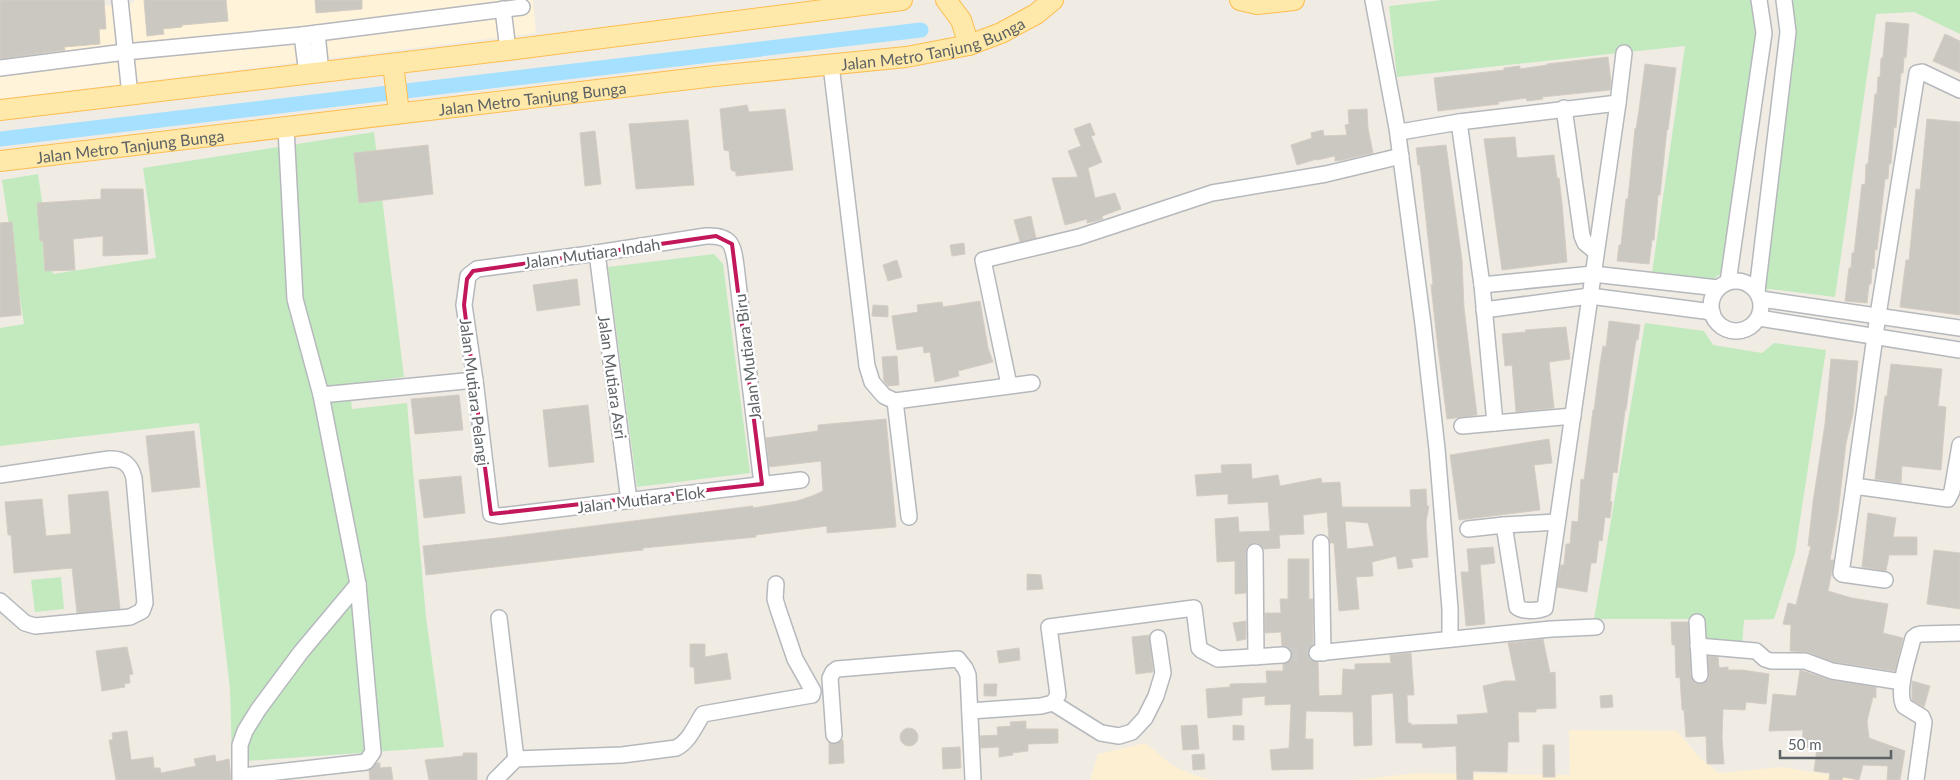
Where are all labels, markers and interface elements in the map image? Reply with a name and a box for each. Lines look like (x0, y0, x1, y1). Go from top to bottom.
street label: Jalan Metro Tanjung Bunga (840, 13, 1028, 73)
street label: Jalan Metro Tanjung Bunga (437, 77, 627, 118)
street label: Jalan Metro Tanjung Bunga (35, 125, 225, 166)
street label: Jalan Mutiara Indah (523, 234, 661, 272)
street label: Jalan Mutiara Biru (730, 293, 764, 421)
street label: Jalan Mutiara Asri (595, 314, 631, 440)
street label: Jalan Mutiara Pelangi (457, 317, 493, 467)
street label: Jalan Mutiara Elok (576, 482, 707, 516)
scale bar (1780, 728, 1891, 760)
text: 50 m (1788, 735, 1822, 753)

